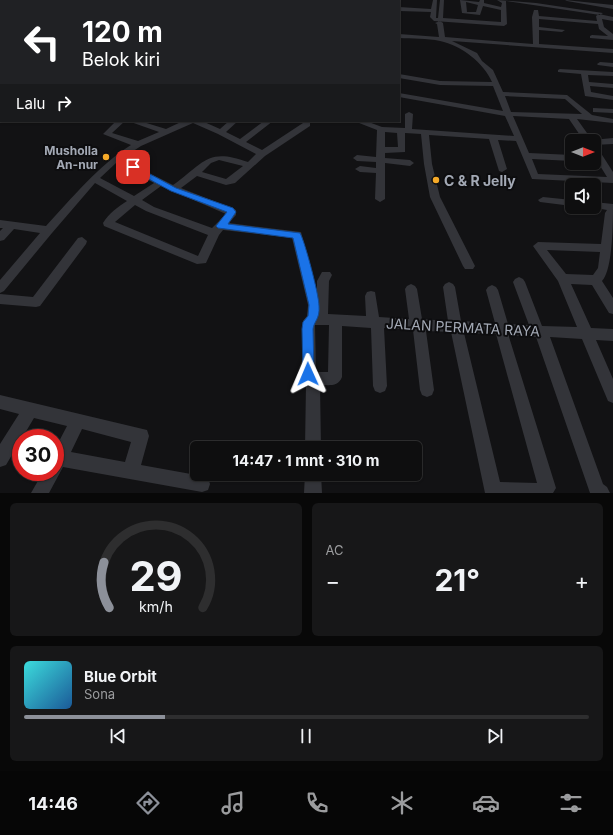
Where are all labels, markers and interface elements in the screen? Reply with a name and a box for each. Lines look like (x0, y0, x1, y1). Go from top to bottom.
text: 120 m (82, 15, 163, 49)
icon: left (16, 16, 68, 68)
text: Belok kiri (82, 49, 160, 70)
icon: right (53, 92, 75, 114)
text: Lalu (16, 94, 45, 113)
north arrow (565, 134, 601, 170)
map controls (565, 134, 601, 214)
place label: Musholla An-nur (44, 143, 98, 172)
pin (116, 150, 150, 184)
marker: Musholla An-nur (101, 152, 111, 162)
icon: arrive (122, 156, 144, 178)
place label: C & R Jelly (444, 172, 516, 189)
marker: C & R Jelly (431, 175, 441, 185)
button: sound (565, 178, 601, 214)
street label: JALAN PERMATA RAYA (386, 314, 541, 340)
position arrow (287, 353, 329, 395)
speed limit sign: 30 (12, 429, 64, 481)
text: 14:47 · 1 mnt · 310 m (233, 451, 379, 470)
text: AC (326, 542, 344, 558)
text: 29 (129, 550, 182, 600)
text: 21° (434, 562, 480, 598)
text: − (326, 568, 340, 594)
text: + (574, 568, 589, 594)
text: km/h (139, 597, 173, 614)
text: Blue Orbit (84, 667, 157, 686)
text: Sona (84, 686, 115, 702)
icon: previous (107, 725, 129, 747)
icon: pause (295, 725, 317, 747)
icon: next (484, 725, 506, 747)
icon: directions (134, 789, 162, 817)
icon: music (219, 789, 247, 817)
icon: phone (303, 789, 331, 817)
icon: climate (388, 789, 416, 817)
icon: car (472, 789, 500, 817)
icon: filters (557, 789, 585, 817)
text: 14:46 (28, 793, 78, 814)

